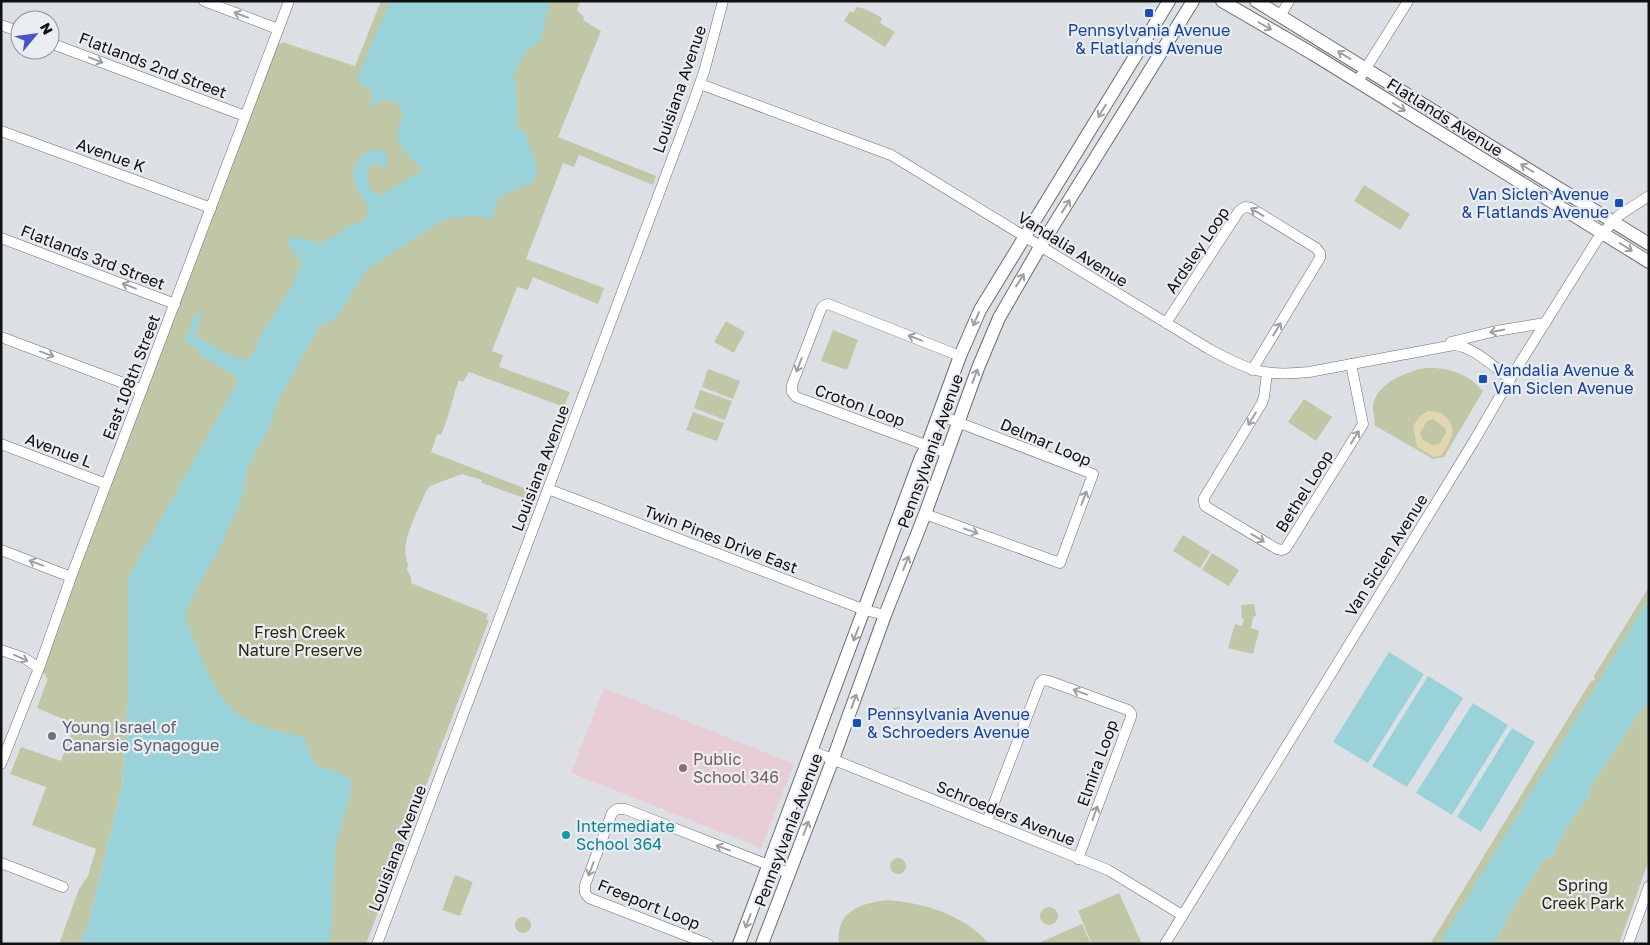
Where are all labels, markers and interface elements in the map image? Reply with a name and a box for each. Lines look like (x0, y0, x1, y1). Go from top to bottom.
marker: Pennsylvania Avenue & Flatlands Avenue (1143, 7, 1155, 19)
north arrow (10, 10, 60, 60)
one-way arrow (234, 10, 249, 19)
text: N (37, 20, 57, 37)
place label: Pennsylvania Avenue & Flatlands Avenue (1068, 20, 1230, 58)
one-way arrow (1257, 21, 1271, 31)
street label: Louisiana Avenue (648, 23, 710, 155)
street label: Flatlands 2nd Street (76, 28, 230, 102)
one-way arrow (1338, 50, 1352, 60)
one-way arrow (87, 56, 103, 65)
street label: Flatlands Avenue (1383, 73, 1507, 161)
one-way arrow (1096, 103, 1106, 117)
one-way arrow (1392, 103, 1406, 113)
street label: Avenue K (74, 133, 148, 177)
one-way arrow (1520, 163, 1534, 174)
place label: Van Siclen Avenue & Flatlands Avenue (1462, 184, 1609, 222)
marker: Van Siclen Avenue & Flatlands Avenue (1613, 197, 1625, 209)
one-way arrow (1060, 199, 1071, 213)
street label: Ardsley Loop (1161, 203, 1233, 297)
street label: Vandalia Avenue (1014, 207, 1132, 291)
one-way arrow (1251, 207, 1265, 217)
street label: Flatlands 3rd Street (18, 220, 168, 294)
one-way arrow (1618, 243, 1632, 253)
one-way arrow (1015, 274, 1025, 288)
one-way arrow (122, 281, 137, 290)
one-way arrow (970, 311, 980, 326)
street label: East 108th Street (98, 312, 164, 442)
one-way arrow (1273, 322, 1283, 336)
one-way arrow (1489, 327, 1505, 337)
one-way arrow (908, 333, 923, 342)
one-way arrow (39, 349, 54, 359)
one-way arrow (794, 357, 803, 373)
place label: Vandalia Avenue & Van Siclen Avenue (1493, 360, 1634, 398)
one-way arrow (971, 369, 980, 385)
street label: Pennsylvania Avenue (893, 371, 967, 531)
marker: Vandalia Avenue & Van Siclen Avenue (1477, 373, 1489, 385)
street label: Croton Loop (812, 379, 908, 431)
street label: Louisiana Avenue (507, 402, 573, 534)
one-way arrow (1247, 411, 1257, 425)
street label: Delmar Loop (997, 414, 1095, 470)
street label: Avenue L (23, 428, 95, 472)
one-way arrow (1351, 430, 1361, 444)
street label: Bethel Loop (1271, 446, 1337, 536)
street label: Van Siclen Avenue (1340, 490, 1432, 620)
one-way arrow (1080, 491, 1089, 506)
street label: Twin Pines Drive East (641, 500, 801, 578)
one-way arrow (963, 527, 978, 536)
one-way arrow (1251, 533, 1265, 543)
one-way arrow (902, 555, 911, 571)
one-way arrow (29, 558, 44, 567)
park label: Fresh Creek Nature Preserve (238, 622, 362, 660)
one-way arrow (851, 625, 860, 641)
one-way arrow (13, 653, 28, 663)
one-way arrow (1072, 687, 1088, 696)
one-way arrow (850, 694, 859, 709)
place label: Pennsylvania Avenue & Schroeders Avenue (867, 704, 1030, 742)
place label: Young Israel of Canarsie Synagogue (62, 717, 219, 755)
marker: Pennsylvania Avenue & Schroeders Avenue (851, 717, 863, 729)
street label: Elmira Loop (1072, 717, 1122, 809)
marker: Young Israel of Canarsie Synagogue (46, 730, 58, 742)
place label: Public School 346 (693, 749, 779, 787)
street label: Pennsylvania Avenue (750, 750, 826, 910)
marker: Public School 346 (677, 762, 689, 774)
street label: Schroeders Avenue (934, 776, 1078, 850)
street label: Louisiana Avenue (364, 782, 430, 914)
one-way arrow (1091, 806, 1100, 821)
place label: Intermediate School 364 (576, 816, 675, 854)
one-way arrow (803, 820, 812, 835)
marker: Intermediate School 364 (560, 829, 572, 841)
one-way arrow (716, 843, 731, 852)
one-way arrow (586, 861, 595, 877)
street label: Freeport Loop (595, 874, 703, 934)
park label: Spring Creek Park (1541, 875, 1625, 913)
one-way arrow (743, 913, 752, 928)

